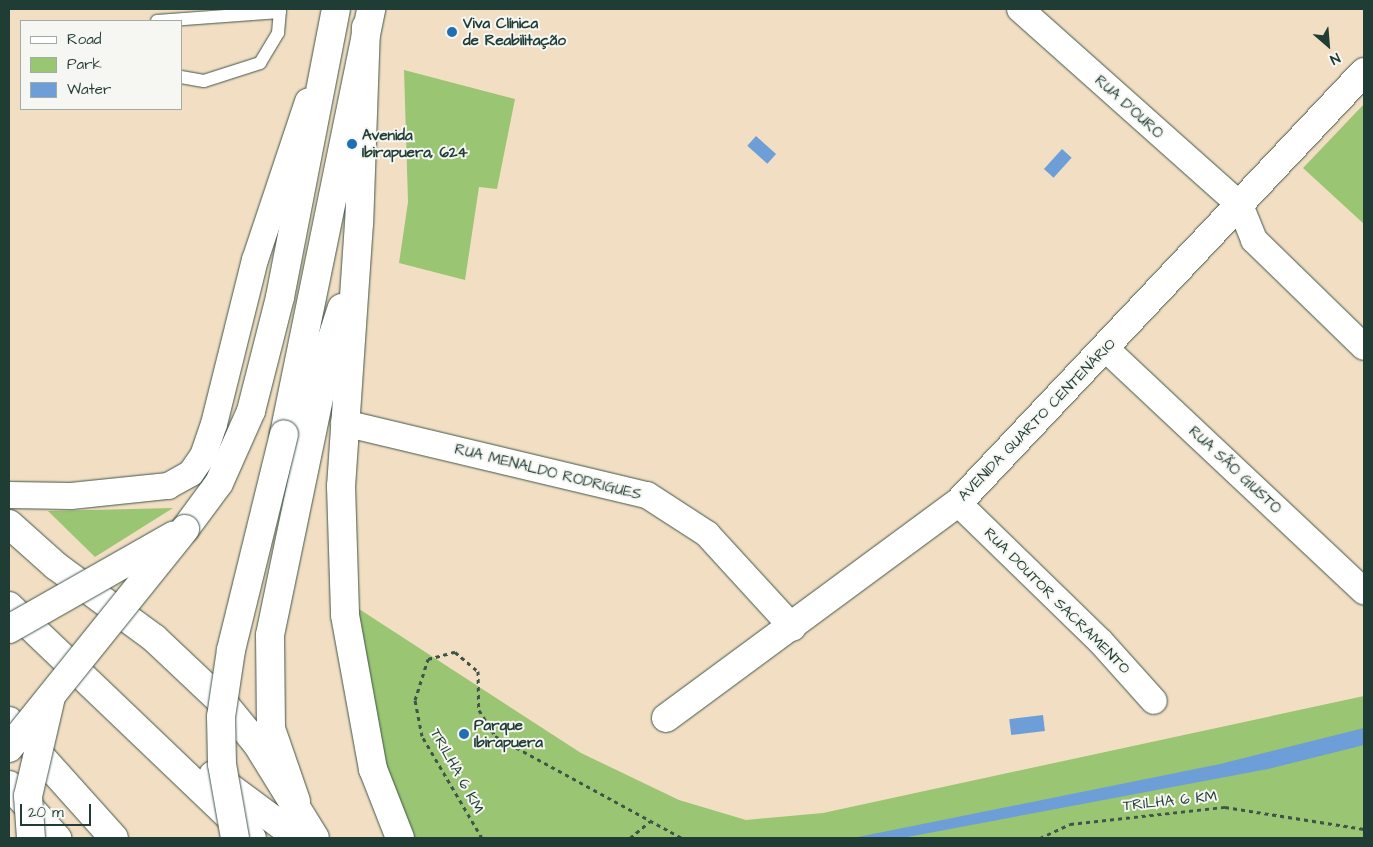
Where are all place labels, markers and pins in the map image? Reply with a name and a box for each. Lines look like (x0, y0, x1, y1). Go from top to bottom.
place label: Viva Clínica de Reabilitação (463, 14, 566, 49)
marker: Viva Clínica de Reabilitação (445, 25, 459, 39)
place label: Avenida Ibirapuera, 624 (362, 126, 468, 161)
marker: Avenida Ibirapuera, 624 (346, 138, 358, 150)
place label: Parque Ibirapuera (474, 716, 543, 751)
marker: Parque Ibirapuera (458, 728, 470, 740)

